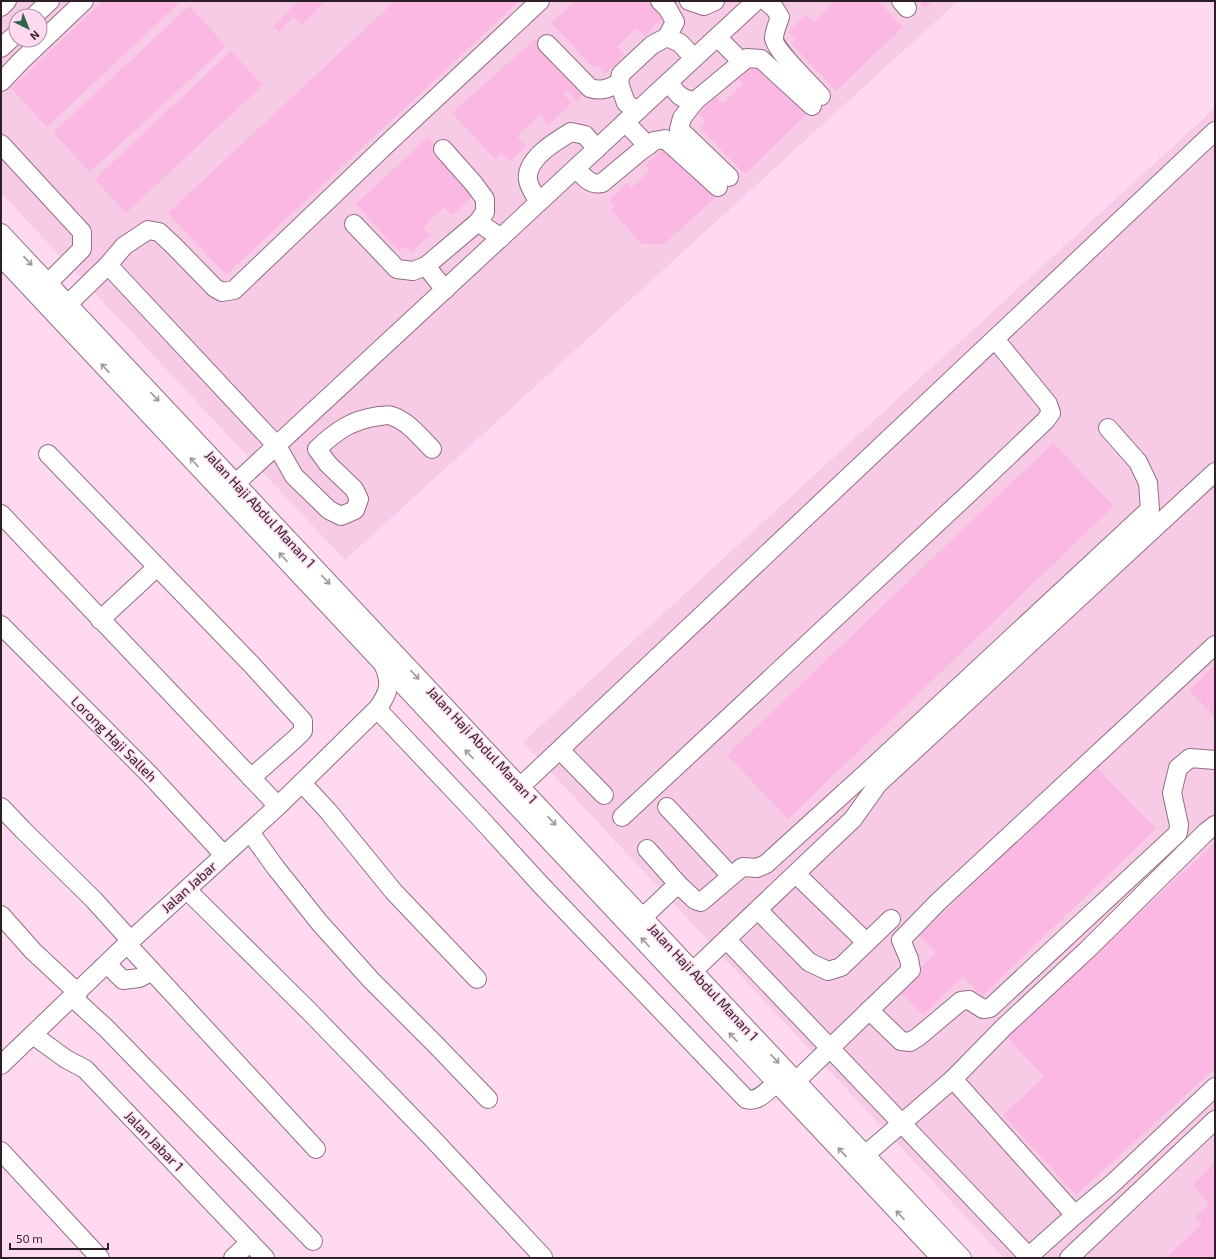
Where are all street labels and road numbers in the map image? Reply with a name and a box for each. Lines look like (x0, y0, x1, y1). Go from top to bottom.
street label: Jalan Haji Abdul Manan 1 (201, 446, 319, 571)
street label: Jalan Haji Abdul Manan 1 (423, 682, 541, 807)
street label: Lorong Haji Salleh (68, 692, 161, 785)
street label: Jalan Jabar (157, 857, 220, 916)
street label: Jalan Haji Abdul Manan 1 (644, 919, 762, 1044)
street label: Jalan Jabar 1 (121, 1107, 187, 1174)

